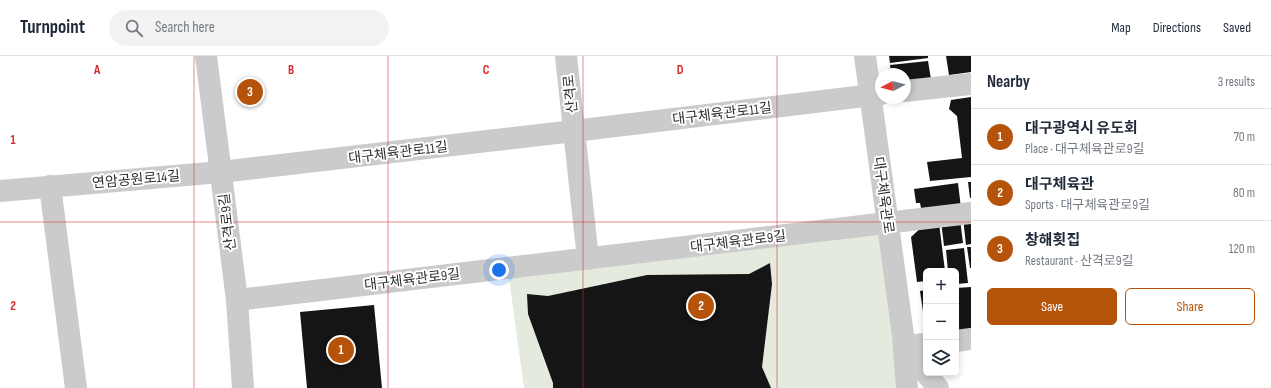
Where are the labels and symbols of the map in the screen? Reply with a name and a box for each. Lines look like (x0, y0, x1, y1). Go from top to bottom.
text: A (93, 62, 101, 78)
text: B (288, 62, 294, 78)
text: C (483, 62, 490, 78)
text: D (677, 62, 684, 78)
north arrow (875, 68, 911, 104)
street label: 산격로 (560, 74, 581, 114)
pin: 3 (237, 77, 263, 107)
street label: 대구체육관로11길 (671, 99, 773, 128)
text: 1 (10, 132, 16, 148)
street label: 대구체육관로11길 (347, 138, 449, 167)
street label: 대구체육관로 (870, 156, 897, 235)
street label: 연암공원로14길 (91, 167, 181, 192)
street label: 산격로9길 (216, 192, 239, 252)
street label: 대구체육관로9길 (689, 227, 787, 256)
your location (489, 260, 509, 280)
street label: 대구체육관로9길 (363, 265, 461, 294)
pin: 2 (688, 291, 714, 321)
text: 2 (10, 298, 16, 314)
pin: 1 (328, 335, 354, 365)

